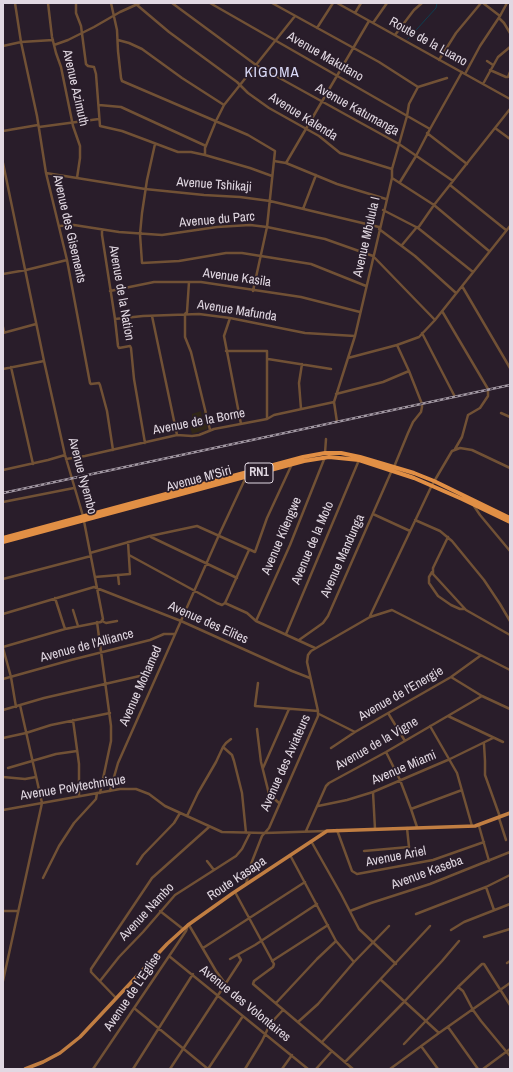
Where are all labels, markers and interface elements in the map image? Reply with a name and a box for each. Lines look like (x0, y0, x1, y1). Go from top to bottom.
street label: Route de la Luano (386, 14, 470, 70)
street label: Avenue Makutano (284, 29, 366, 85)
street label: Avenue Azimuth (59, 48, 91, 128)
district label: KIGOMA (244, 64, 300, 82)
street label: Avenue Katumanga (312, 81, 402, 139)
street label: Avenue Kalenda (266, 90, 340, 144)
street label: Avenue des Gisements (49, 173, 89, 285)
street label: Avenue Tshikaji (176, 175, 252, 195)
street label: Avenue Mbulula I (350, 195, 384, 279)
street label: Avenue du Parc (179, 209, 255, 231)
street label: Avenue de la Nation (105, 244, 137, 342)
street label: Avenue Kasila (202, 266, 272, 290)
street label: Avenue Mafunda (196, 297, 278, 325)
street label: Avenue de la Borne (152, 405, 246, 439)
street label: Avenue Nyembo (64, 436, 100, 516)
street label: Avenue M'Siri (165, 463, 233, 495)
road number: RN1 (245, 463, 273, 483)
street label: Avenue Kilengwe (259, 495, 305, 577)
street label: Avenue de la Moto (288, 499, 338, 587)
street label: Avenue Mandunga (318, 512, 368, 600)
street label: Avenue des Elites (166, 598, 250, 648)
street label: Avenue de l'Alliance (39, 626, 135, 666)
street label: Avenue Mohamed (116, 643, 166, 729)
street label: Avenue de l'Energie (356, 663, 446, 725)
street label: Avenue des Aviateurs (258, 712, 314, 814)
street label: Avenue de la Vigne (333, 714, 421, 774)
street label: Avenue Miami (369, 747, 439, 789)
street label: Avenue Polytechnique (19, 772, 127, 804)
street label: Avenue Ariel (365, 844, 427, 870)
street label: Avenue Kaseba (389, 853, 465, 893)
street label: Route Kasapa (205, 854, 269, 904)
street label: Avenue Nambo (116, 880, 178, 944)
street label: Avenue de L'Eglise (101, 950, 165, 1034)
street label: Avenue des Volontaires (196, 963, 294, 1045)

